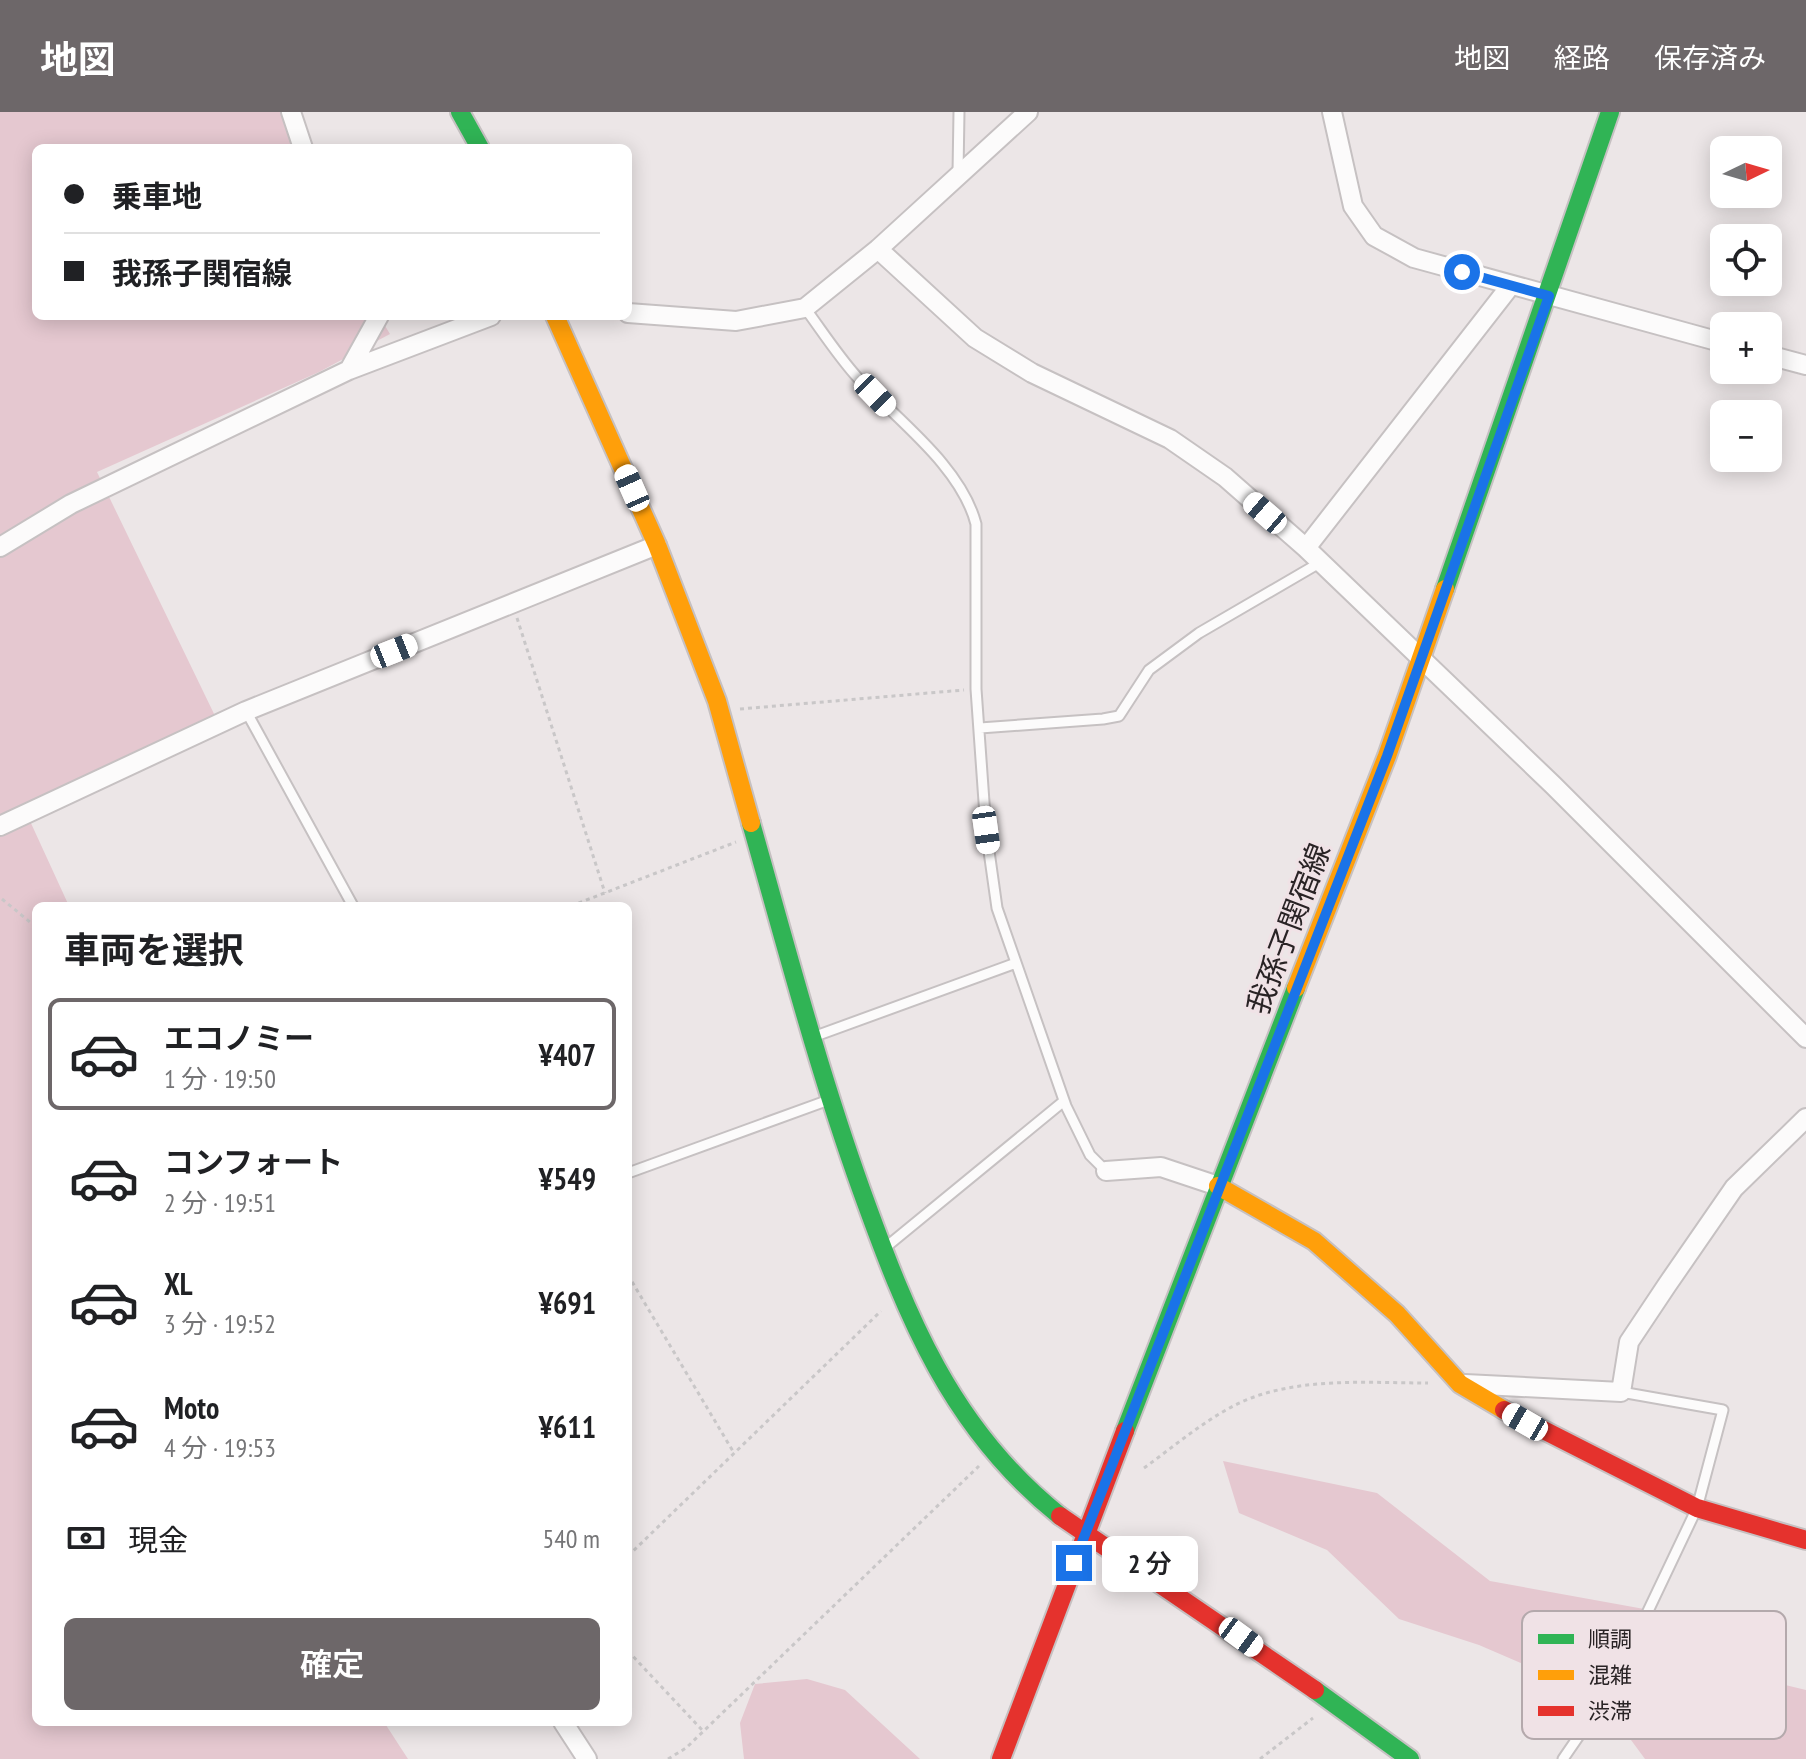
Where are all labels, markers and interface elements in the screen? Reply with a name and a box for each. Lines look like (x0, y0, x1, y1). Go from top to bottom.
text: 地図 (40, 34, 116, 83)
text: 地図 (1454, 39, 1510, 76)
text: 経路 (1554, 39, 1610, 76)
text: 保存済み (1654, 39, 1766, 76)
north arrow (1710, 136, 1782, 208)
map controls (1710, 136, 1782, 472)
text: 乗車地 (112, 176, 202, 215)
button: locate (1710, 224, 1782, 296)
text: 我孫子関宿線 (112, 253, 292, 292)
route start (1444, 254, 1480, 290)
button: + (1710, 312, 1782, 384)
car (850, 369, 900, 421)
button: − (1710, 400, 1782, 472)
car (611, 461, 653, 515)
car (1239, 488, 1291, 538)
car (367, 631, 421, 671)
car (971, 805, 1001, 855)
street label: 我孫子関宿線 (1237, 837, 1338, 1019)
text: 車両を選択 (64, 926, 244, 973)
icon: car (68, 1018, 140, 1090)
text: エコノミー (164, 1018, 314, 1057)
text: ¥407 (539, 1035, 596, 1074)
text: 1 分 · 19:50 (164, 1062, 276, 1095)
icon: car (68, 1142, 140, 1214)
text: コンフォート (164, 1142, 343, 1181)
text: ¥549 (539, 1159, 596, 1198)
text: 2 分 · 19:51 (164, 1186, 276, 1219)
text: XL (164, 1264, 193, 1303)
icon: car (68, 1266, 140, 1338)
text: ¥691 (539, 1283, 596, 1322)
text: 3 分 · 19:52 (164, 1307, 276, 1340)
text: Moto (164, 1388, 219, 1427)
icon: car (68, 1390, 140, 1462)
car (1498, 1400, 1552, 1444)
text: ¥611 (539, 1407, 596, 1446)
text: 4 分 · 19:53 (164, 1431, 276, 1464)
icon: cash (64, 1516, 108, 1560)
text: 現金 (128, 1520, 188, 1559)
text: 540 m (542, 1522, 600, 1555)
callout: 2 分 (1102, 1535, 1198, 1591)
route end (1056, 1545, 1092, 1581)
text: 2 分 (1128, 1547, 1172, 1580)
legend (1522, 1611, 1786, 1739)
car (1215, 1613, 1267, 1661)
button: 確定 (64, 1618, 600, 1710)
text: 順調 (1588, 1625, 1632, 1653)
text: 混雑 (1588, 1661, 1632, 1689)
text: 渋滞 (1588, 1697, 1632, 1725)

